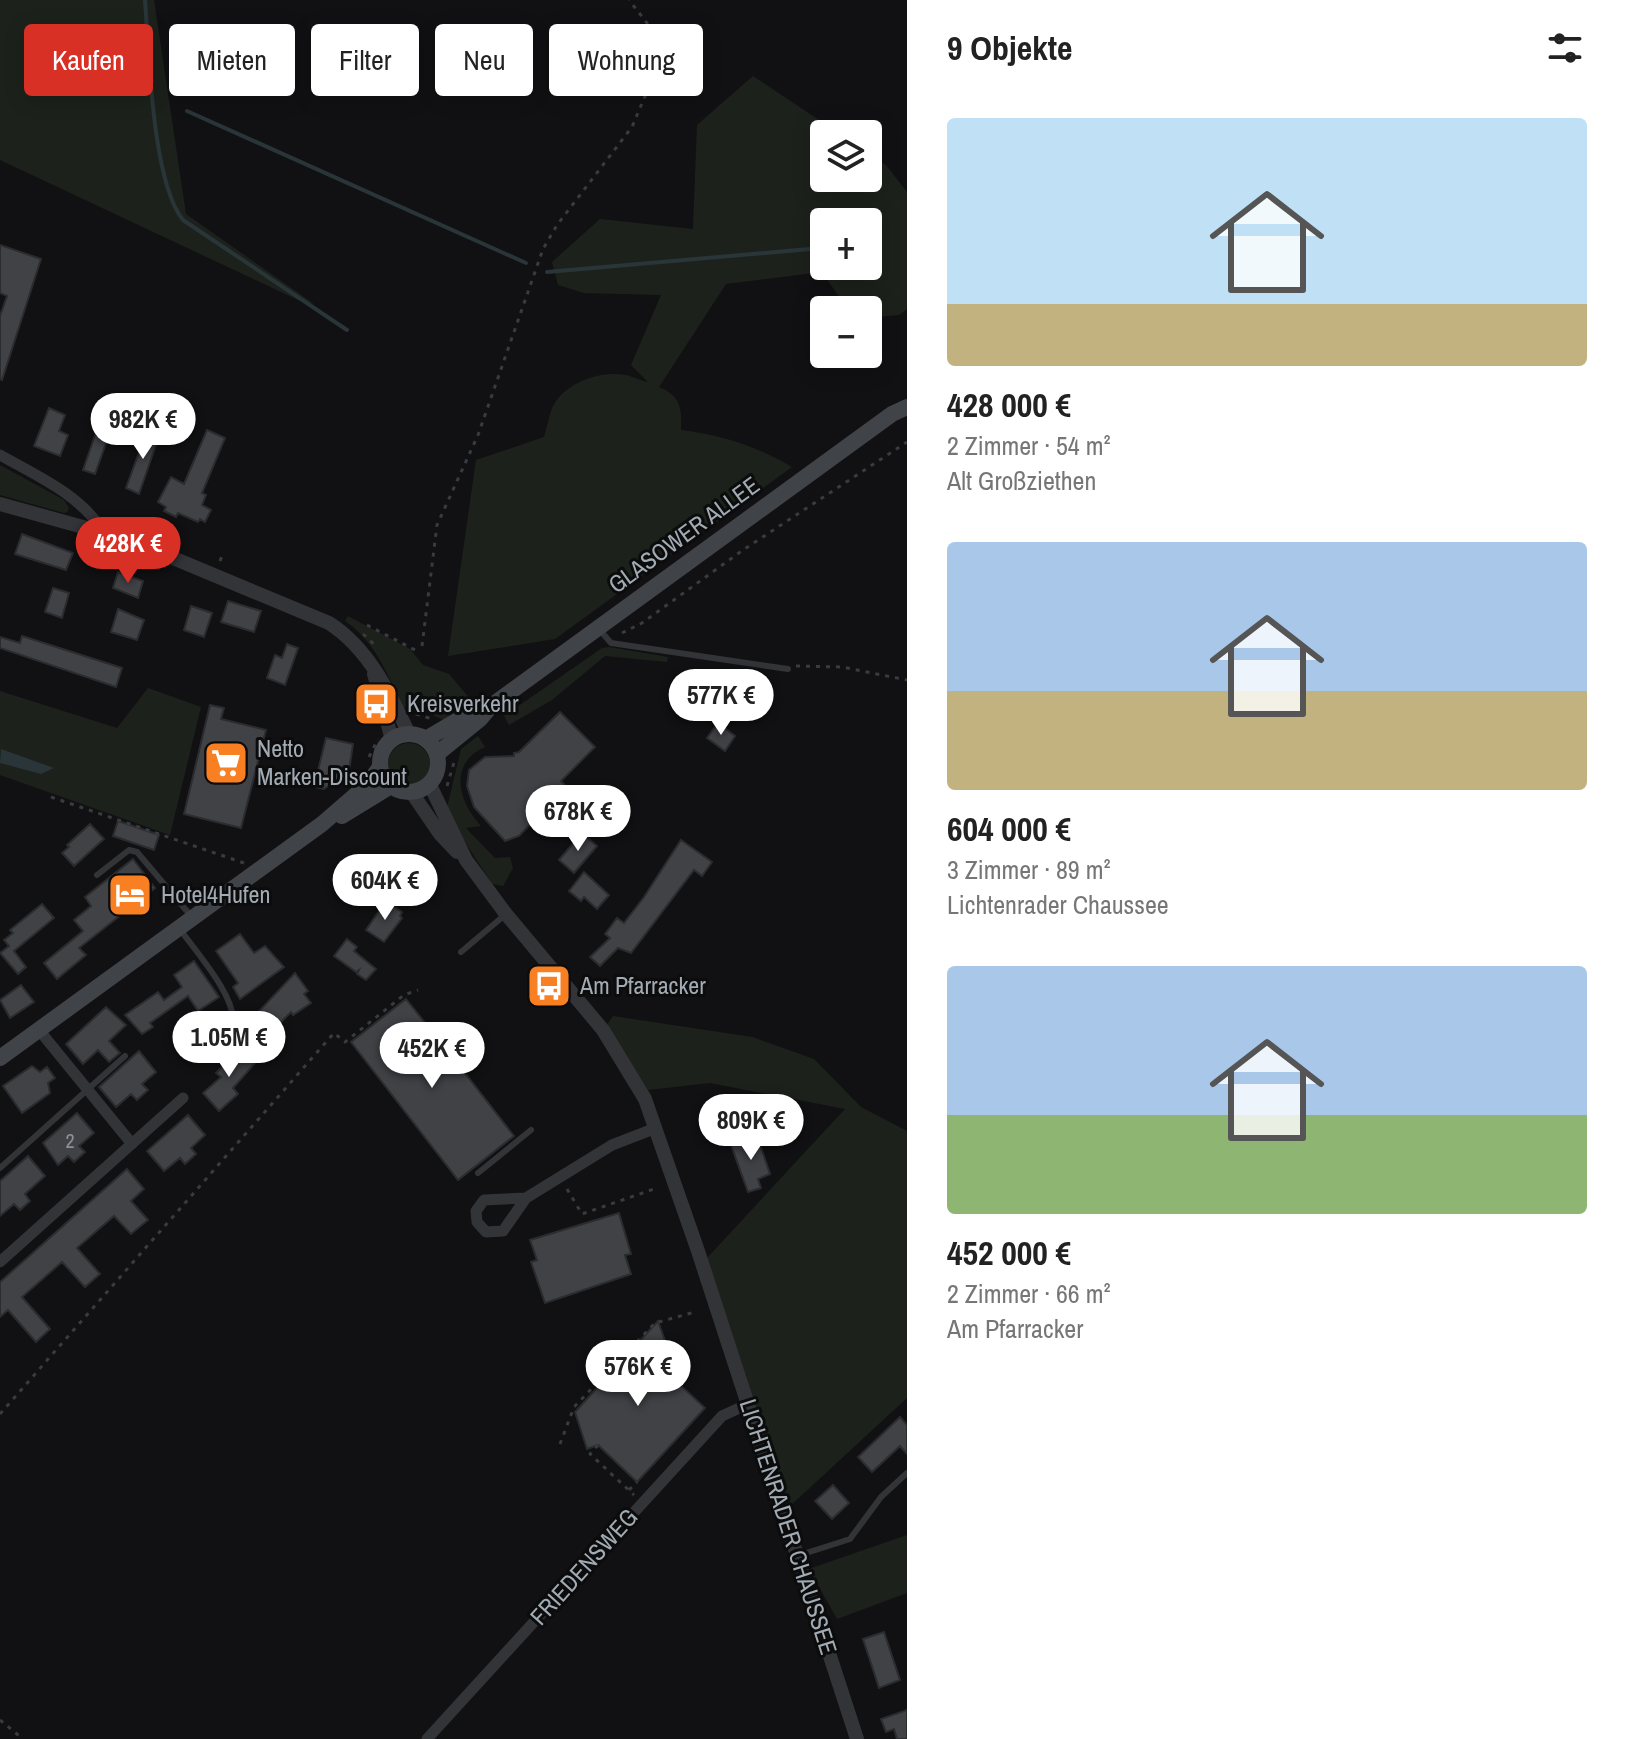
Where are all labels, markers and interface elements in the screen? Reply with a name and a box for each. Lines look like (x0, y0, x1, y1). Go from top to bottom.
chip: Kaufen (24, 24, 153, 96)
chip: Mieten (169, 24, 295, 96)
chip: Filter (311, 24, 419, 96)
chip: Neu (435, 24, 533, 96)
chip: Wohnung (549, 24, 703, 96)
text: 9 Objekte (947, 25, 1073, 71)
icon: filters (1543, 26, 1587, 70)
map controls (810, 120, 882, 368)
button: layers (810, 120, 882, 192)
icon: home (1195, 170, 1339, 314)
button: + (810, 208, 882, 280)
button: − (810, 296, 882, 368)
text: 428 000 € (947, 382, 1071, 428)
pin: 982K € (78, 393, 208, 461)
text: 982K € (109, 401, 177, 436)
text: 2 Zimmer · 54 m² (947, 428, 1111, 463)
text: Alt Großziethen (947, 463, 1096, 498)
street label: GLASOWER ALLEE (601, 469, 765, 600)
pin: 428K € (63, 517, 193, 585)
text: 428K € (94, 525, 162, 560)
icon: home (1195, 594, 1339, 738)
pin: 577K € (656, 669, 786, 737)
text: 577K € (687, 677, 755, 712)
bus stop icon: Kreisverkehr (352, 680, 400, 728)
place label: Kreisverkehr (407, 687, 519, 719)
place label: Netto Marken-Discount (257, 732, 407, 792)
supermarket icon: Netto Marken-Discount (202, 739, 250, 787)
pin: 678K € (513, 785, 643, 853)
text: 678K € (544, 793, 612, 828)
text: 604 000 € (947, 806, 1071, 852)
text: 3 Zimmer · 89 m² (947, 852, 1111, 887)
pin: 604K € (320, 854, 450, 922)
text: 604K € (351, 862, 419, 897)
hotel icon: Hotel4Hufen (106, 871, 154, 919)
place label: Hotel4Hufen (161, 878, 270, 910)
text: Lichtenrader Chaussee (947, 887, 1169, 922)
bus stop icon: Am Pfarracker (525, 962, 573, 1010)
place label: Am Pfarracker (579, 969, 706, 1001)
pin: 1.05M € (155, 1011, 303, 1079)
icon: home (1195, 1018, 1339, 1162)
text: 1.05M € (190, 1019, 268, 1054)
pin: 452K € (367, 1022, 497, 1090)
text: 452K € (398, 1030, 466, 1065)
pin: 809K € (686, 1094, 816, 1162)
text: 809K € (717, 1102, 785, 1137)
house number: 2 (65, 1127, 75, 1154)
text: 452 000 € (947, 1230, 1071, 1276)
text: 2 Zimmer · 66 m² (947, 1276, 1111, 1311)
text: Am Pfarracker (947, 1311, 1083, 1346)
pin: 576K € (573, 1340, 703, 1408)
text: 576K € (604, 1348, 672, 1383)
street label: LICHTENRADER CHAUSSEE (733, 1395, 845, 1659)
street label: FRIEDENSWEG (522, 1501, 644, 1631)

